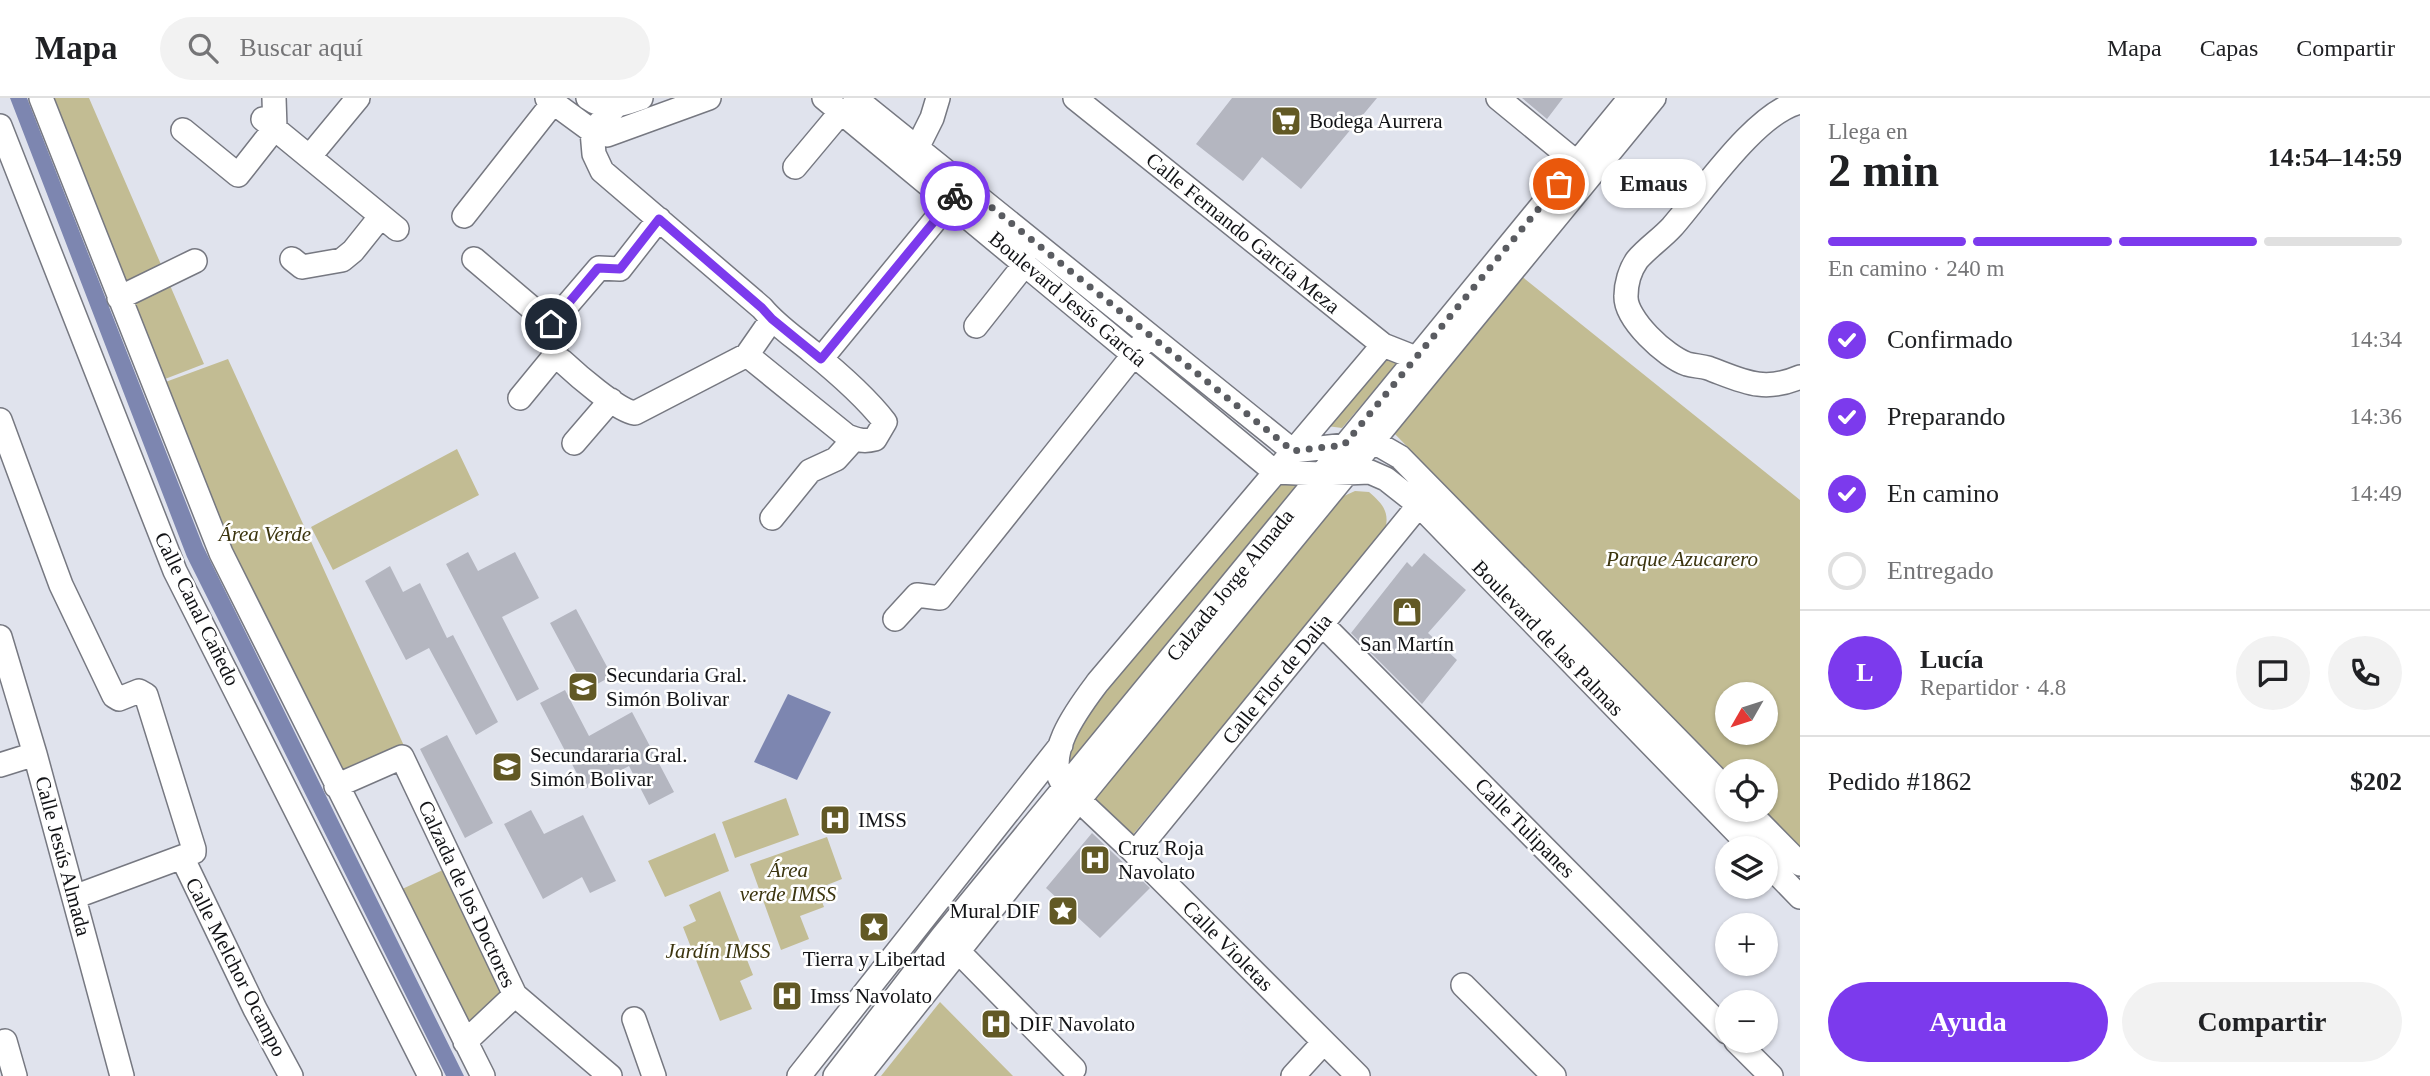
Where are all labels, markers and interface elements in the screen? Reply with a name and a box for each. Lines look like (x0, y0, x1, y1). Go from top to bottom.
search box (160, 17, 650, 80)
icon: search (184, 29, 222, 67)
text: Mapa (35, 30, 118, 66)
text: Buscar aquí (240, 33, 363, 62)
text: Mapa (2107, 35, 2162, 61)
text: Capas (2200, 35, 2258, 61)
text: Compartir (2296, 35, 2395, 61)
supermarket icon: Bodega Aurrera (1269, 104, 1303, 138)
place label: Bodega Aurrera (1309, 109, 1443, 133)
text: Llega en (1828, 119, 1908, 144)
text: 14:54–14:59 (2268, 143, 2402, 172)
text: 2 min (1828, 145, 1939, 196)
street label: Calle Fernando García Meza (1141, 148, 1345, 319)
pin (1529, 154, 1589, 214)
callout: Emaus (1601, 160, 1706, 208)
courier (920, 161, 990, 231)
icon: bag (1540, 165, 1578, 203)
text: Emaus (1620, 171, 1687, 196)
icon: bike (936, 177, 974, 215)
street label: Boulevard Jesús García (984, 226, 1152, 372)
text: En camino · 240 m (1828, 256, 2004, 281)
pin (521, 294, 581, 354)
icon: home (532, 305, 570, 343)
icon: check (1828, 321, 1866, 359)
text: Confirmado (1887, 325, 2013, 354)
text: 14:34 (2350, 327, 2402, 352)
icon: check (1828, 398, 1866, 436)
text: Preparando (1887, 402, 2005, 431)
text: 14:36 (2350, 404, 2402, 429)
icon: check (1828, 475, 1866, 513)
text: En camino (1887, 479, 1999, 508)
text: 14:49 (2350, 481, 2402, 506)
street label: Calzada Jorge Almada (1161, 504, 1299, 666)
park label: Área Verde (217, 522, 311, 546)
street label: Calle Canal Cañedo (149, 528, 245, 690)
park label: Parque Azucarero (1605, 547, 1758, 571)
street label: Boulevard de las Palmas (1467, 555, 1629, 721)
text: Entregado (1887, 556, 1994, 585)
shop icon: San Martín (1390, 595, 1424, 629)
street label: Calle Flor de Dalia (1217, 609, 1337, 749)
place label: San Martín (1360, 632, 1454, 656)
button: chat (2236, 636, 2310, 710)
button: phone (2328, 636, 2402, 710)
text: Lucía (1920, 645, 1984, 674)
text: L (1856, 658, 1874, 687)
place label: Secundaria Gral. Simón Bolivar (606, 663, 747, 711)
school or university icon: Secundaria Gral. Simón Bolivar (566, 670, 600, 704)
text: Repartidor · 4.8 (1920, 675, 2066, 700)
north arrow (1715, 682, 1778, 746)
map controls (1715, 682, 1778, 1053)
place label: Secundararia Gral. Simón Bolivar (530, 743, 687, 791)
school or university icon: Secundararia Gral. Simón Bolivar (490, 750, 524, 784)
button: locate (1715, 759, 1778, 822)
text: Pedido #1862 (1828, 767, 1972, 796)
text: $202 (2350, 767, 2402, 796)
street label: Calle Jesús Almada (30, 773, 96, 939)
street label: Calle Tulipanes (1470, 773, 1580, 883)
street label: Calzada de los Doctores (413, 797, 521, 991)
hospital icon: IMSS (818, 803, 852, 837)
place label: IMSS (858, 808, 907, 832)
place label: Cruz Roja Navolato (1118, 836, 1204, 884)
button: layers (1715, 836, 1778, 899)
hospital icon: Cruz Roja Navolato (1078, 843, 1112, 877)
park label: Área verde IMSS (740, 858, 837, 906)
street label: Calle Melchor Ocampo (181, 874, 291, 1060)
place icon: Mural DIF (1046, 894, 1080, 928)
street label: Calle Violetas (1178, 896, 1278, 996)
place label: Mural DIF (950, 899, 1040, 923)
place icon: Tierra y Libertad (857, 910, 891, 944)
button: + (1715, 913, 1778, 976)
park label: Jardín IMSS (666, 939, 771, 963)
place label: Tierra y Libertad (803, 947, 946, 971)
hospital icon: Imss Navolato (770, 979, 804, 1013)
button: Ayuda (1828, 982, 2108, 1062)
button: Compartir (2122, 982, 2402, 1062)
place label: Imss Navolato (810, 984, 932, 1008)
button: − (1715, 990, 1778, 1053)
hospital icon: DIF Navolato (979, 1007, 1013, 1041)
place label: DIF Navolato (1019, 1012, 1135, 1036)

